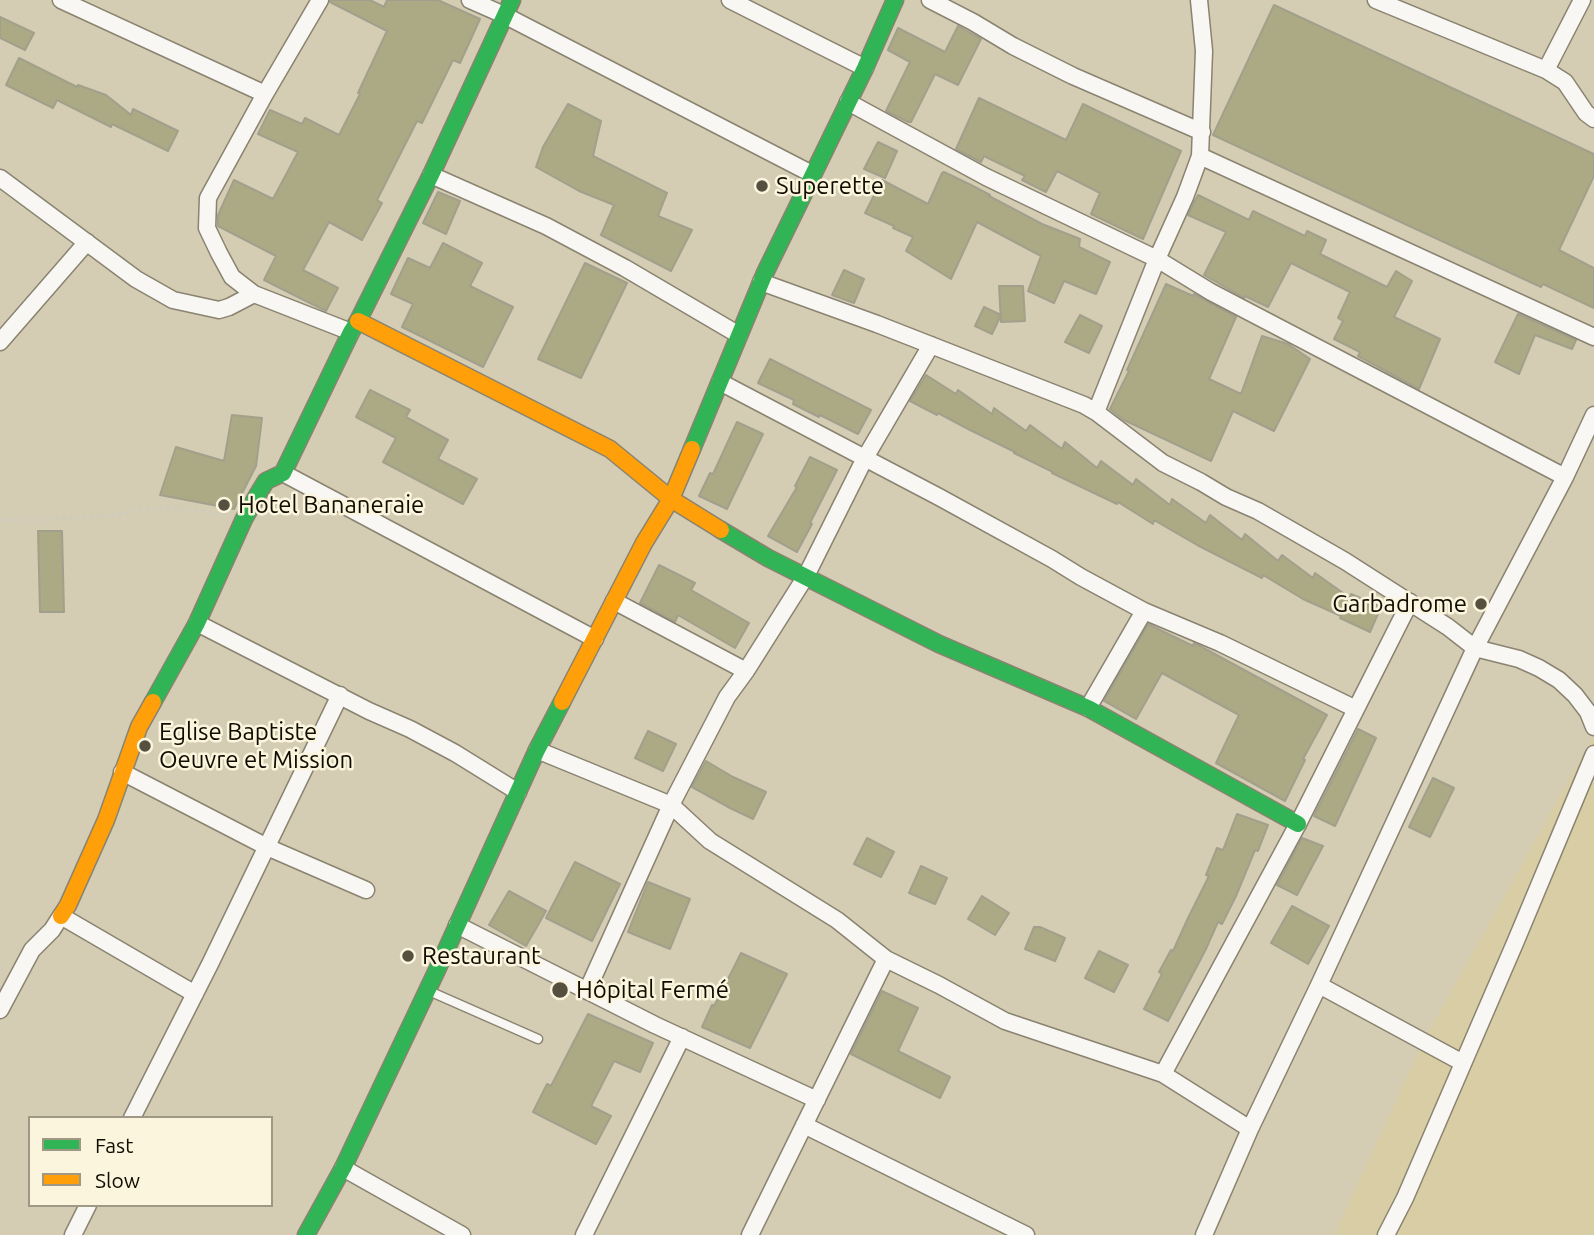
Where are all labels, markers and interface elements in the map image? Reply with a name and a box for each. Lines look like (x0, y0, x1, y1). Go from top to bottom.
place label: Superette (776, 172, 884, 200)
marker: Superette (754, 178, 770, 194)
place label: Hotel Bananeraie (238, 491, 424, 519)
marker: Hotel Bananeraie (216, 497, 232, 513)
place label: Garbadrome (1332, 590, 1467, 618)
marker: Garbadrome (1473, 596, 1489, 612)
place label: Eglise Baptiste Oeuvre et Mission (159, 718, 353, 774)
marker: Eglise Baptiste Oeuvre et Mission (137, 738, 153, 754)
place label: Restaurant (422, 942, 541, 970)
marker: Restaurant (400, 948, 416, 964)
place label: Hôpital Fermé (576, 976, 729, 1004)
marker: Hôpital Fermé (550, 980, 570, 1000)
legend (28, 1116, 273, 1207)
text: Fast (95, 1133, 133, 1157)
text: Slow (95, 1168, 140, 1192)

